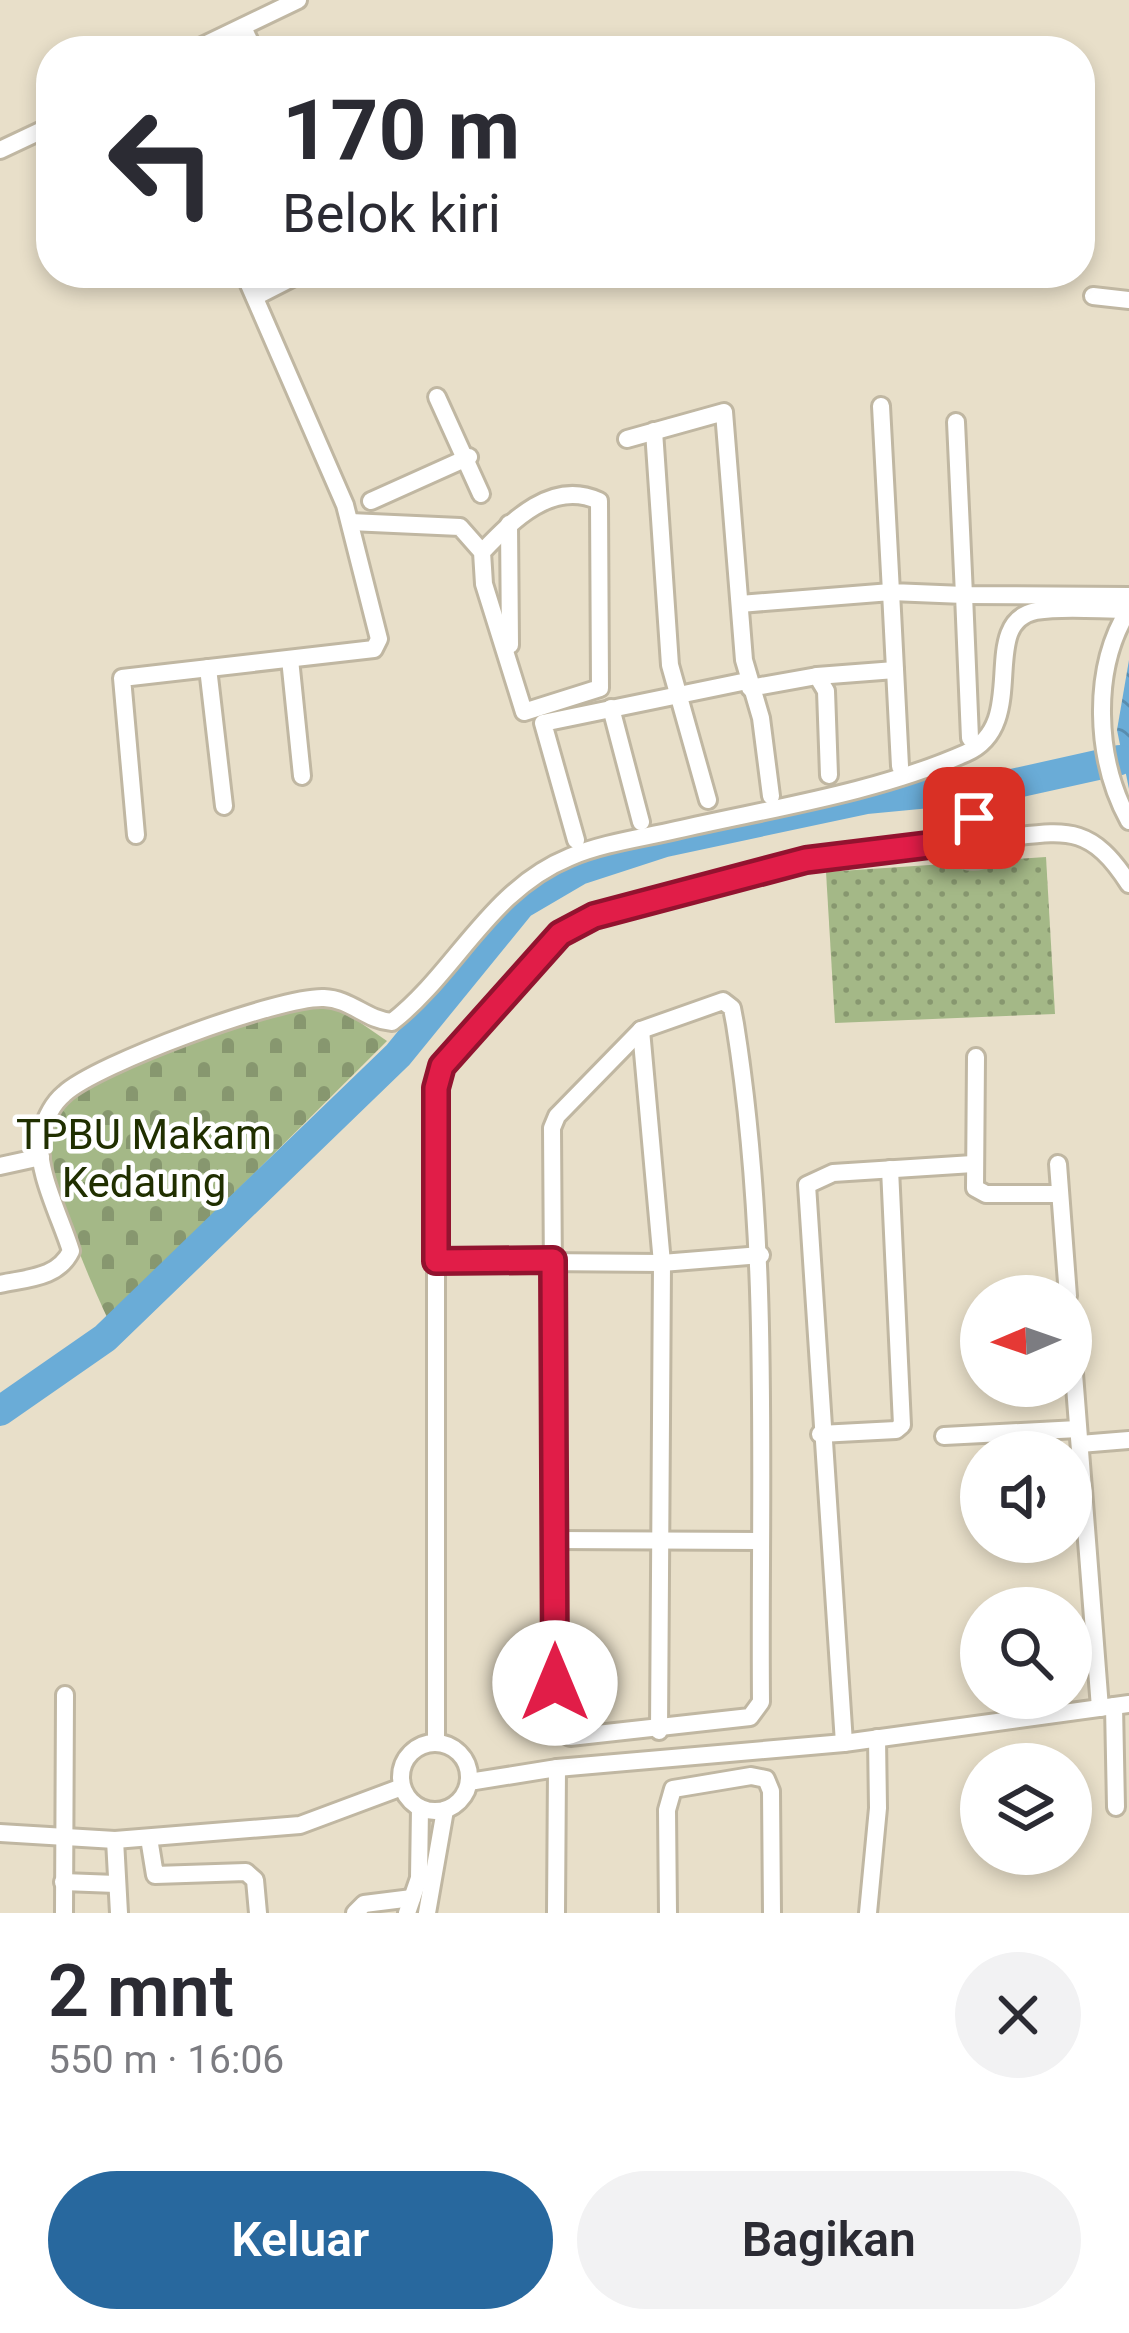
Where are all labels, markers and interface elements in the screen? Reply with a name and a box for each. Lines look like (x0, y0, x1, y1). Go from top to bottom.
text: 170 m (282, 81, 520, 180)
icon: left (84, 84, 240, 240)
text: Belok kiri (282, 182, 501, 245)
pin (923, 767, 1025, 869)
icon: arrive (941, 785, 1007, 851)
park label: TPBU Makam Kedaung (16, 1110, 272, 1207)
north arrow (960, 1275, 1092, 1407)
map controls (960, 1275, 1092, 1875)
button: sound (960, 1431, 1092, 1563)
button: search (960, 1587, 1092, 1719)
position arrow (492, 1620, 618, 1746)
button: layers (960, 1743, 1092, 1875)
text: 2 mnt (48, 1949, 234, 2034)
button: close (955, 1952, 1081, 2078)
text: 550 m · 16:06 (48, 2037, 284, 2083)
button: Keluar (48, 2171, 553, 2309)
button: Bagikan (577, 2171, 1081, 2309)

